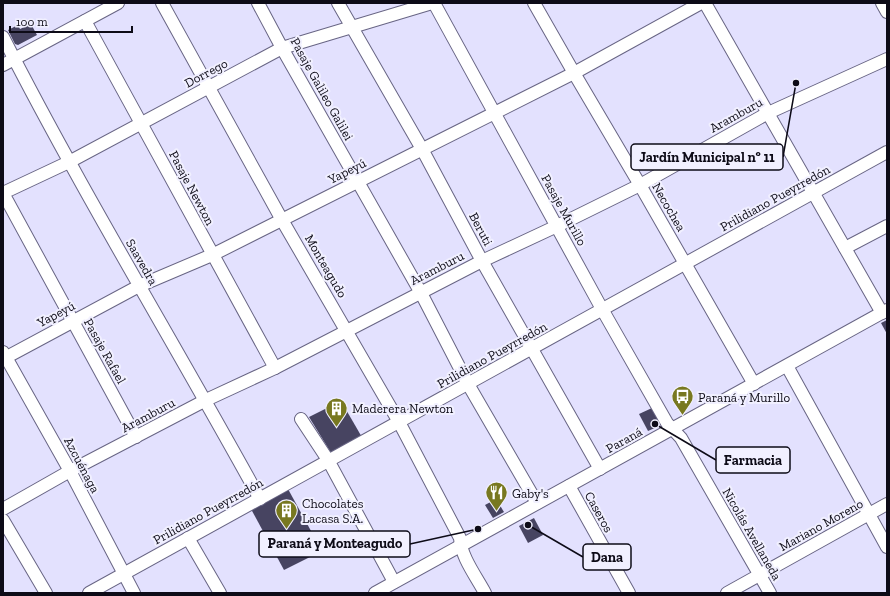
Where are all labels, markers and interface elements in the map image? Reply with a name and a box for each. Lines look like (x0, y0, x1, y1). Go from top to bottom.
scale bar (10, 8, 132, 34)
text: 100 m (16, 15, 48, 29)
street label: Pasaje Galileo Galilei (287, 35, 357, 144)
street label: Dorrego (182, 55, 230, 91)
street label: Aramburu (707, 94, 766, 136)
callout: Jardín Municipal nº 11 (631, 144, 783, 170)
street label: Pasaje Newton (165, 148, 218, 229)
text: Jardín Municipal nº 11 (639, 149, 775, 166)
street label: Yapeyú (325, 155, 369, 187)
street label: Prilidiano Pueyrredón (717, 161, 833, 234)
street label: Pasaje Murillo (537, 172, 590, 249)
street label: Necochea (649, 180, 689, 235)
street label: Beruti (466, 210, 496, 248)
street label: Monteagudo (302, 232, 350, 301)
street label: Saavedra (123, 236, 162, 288)
street label: Aramburu (408, 248, 467, 288)
street label: Yapeyú (34, 298, 78, 331)
street label: Pasaje Rafael (80, 316, 129, 387)
street label: Prilidiano Pueyrredón (434, 318, 550, 391)
bus stop icon: Paraná y Murillo (670, 384, 696, 417)
place label: Paraná y Murillo (698, 390, 791, 405)
street label: Aramburu (119, 394, 178, 435)
building icon: Maderera Newton (323, 395, 349, 428)
place label: Maderera Newton (352, 401, 454, 416)
street label: Paraná (603, 424, 645, 456)
street label: Azcuénaga (61, 435, 103, 496)
callout: Farmacia (716, 447, 790, 473)
text: Farmacia (724, 452, 782, 469)
street label: Prilidiano Pueyrredón (150, 474, 266, 547)
restaurant icon: Gaby's (484, 480, 510, 513)
street label: Nicolás Avellaneda (719, 485, 785, 583)
place label: Gaby's (512, 486, 549, 501)
street label: Caseros (582, 489, 616, 535)
place label: Chocolates Lacasa S.A. (302, 496, 364, 526)
street label: Mariano Moreno (776, 496, 866, 554)
building icon: Chocolates Lacasa S.A. (273, 497, 299, 530)
callout: Paraná y Monteagudo (259, 531, 410, 557)
text: Paraná y Monteagudo (268, 535, 403, 552)
callout: Dana (583, 544, 631, 570)
text: Dana (591, 549, 623, 566)

